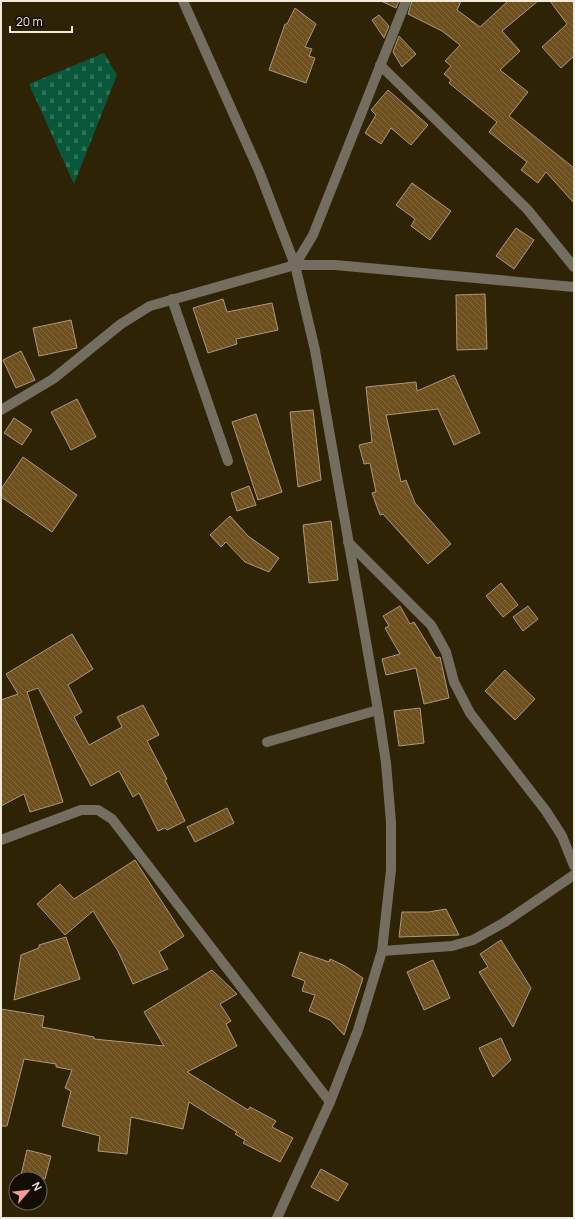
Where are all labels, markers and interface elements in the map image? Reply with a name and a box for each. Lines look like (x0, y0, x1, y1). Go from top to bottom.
scale bar (10, 8, 72, 34)
text: 20 m (16, 13, 43, 30)
north arrow (8, 1171, 48, 1211)
text: N (29, 1179, 46, 1193)

